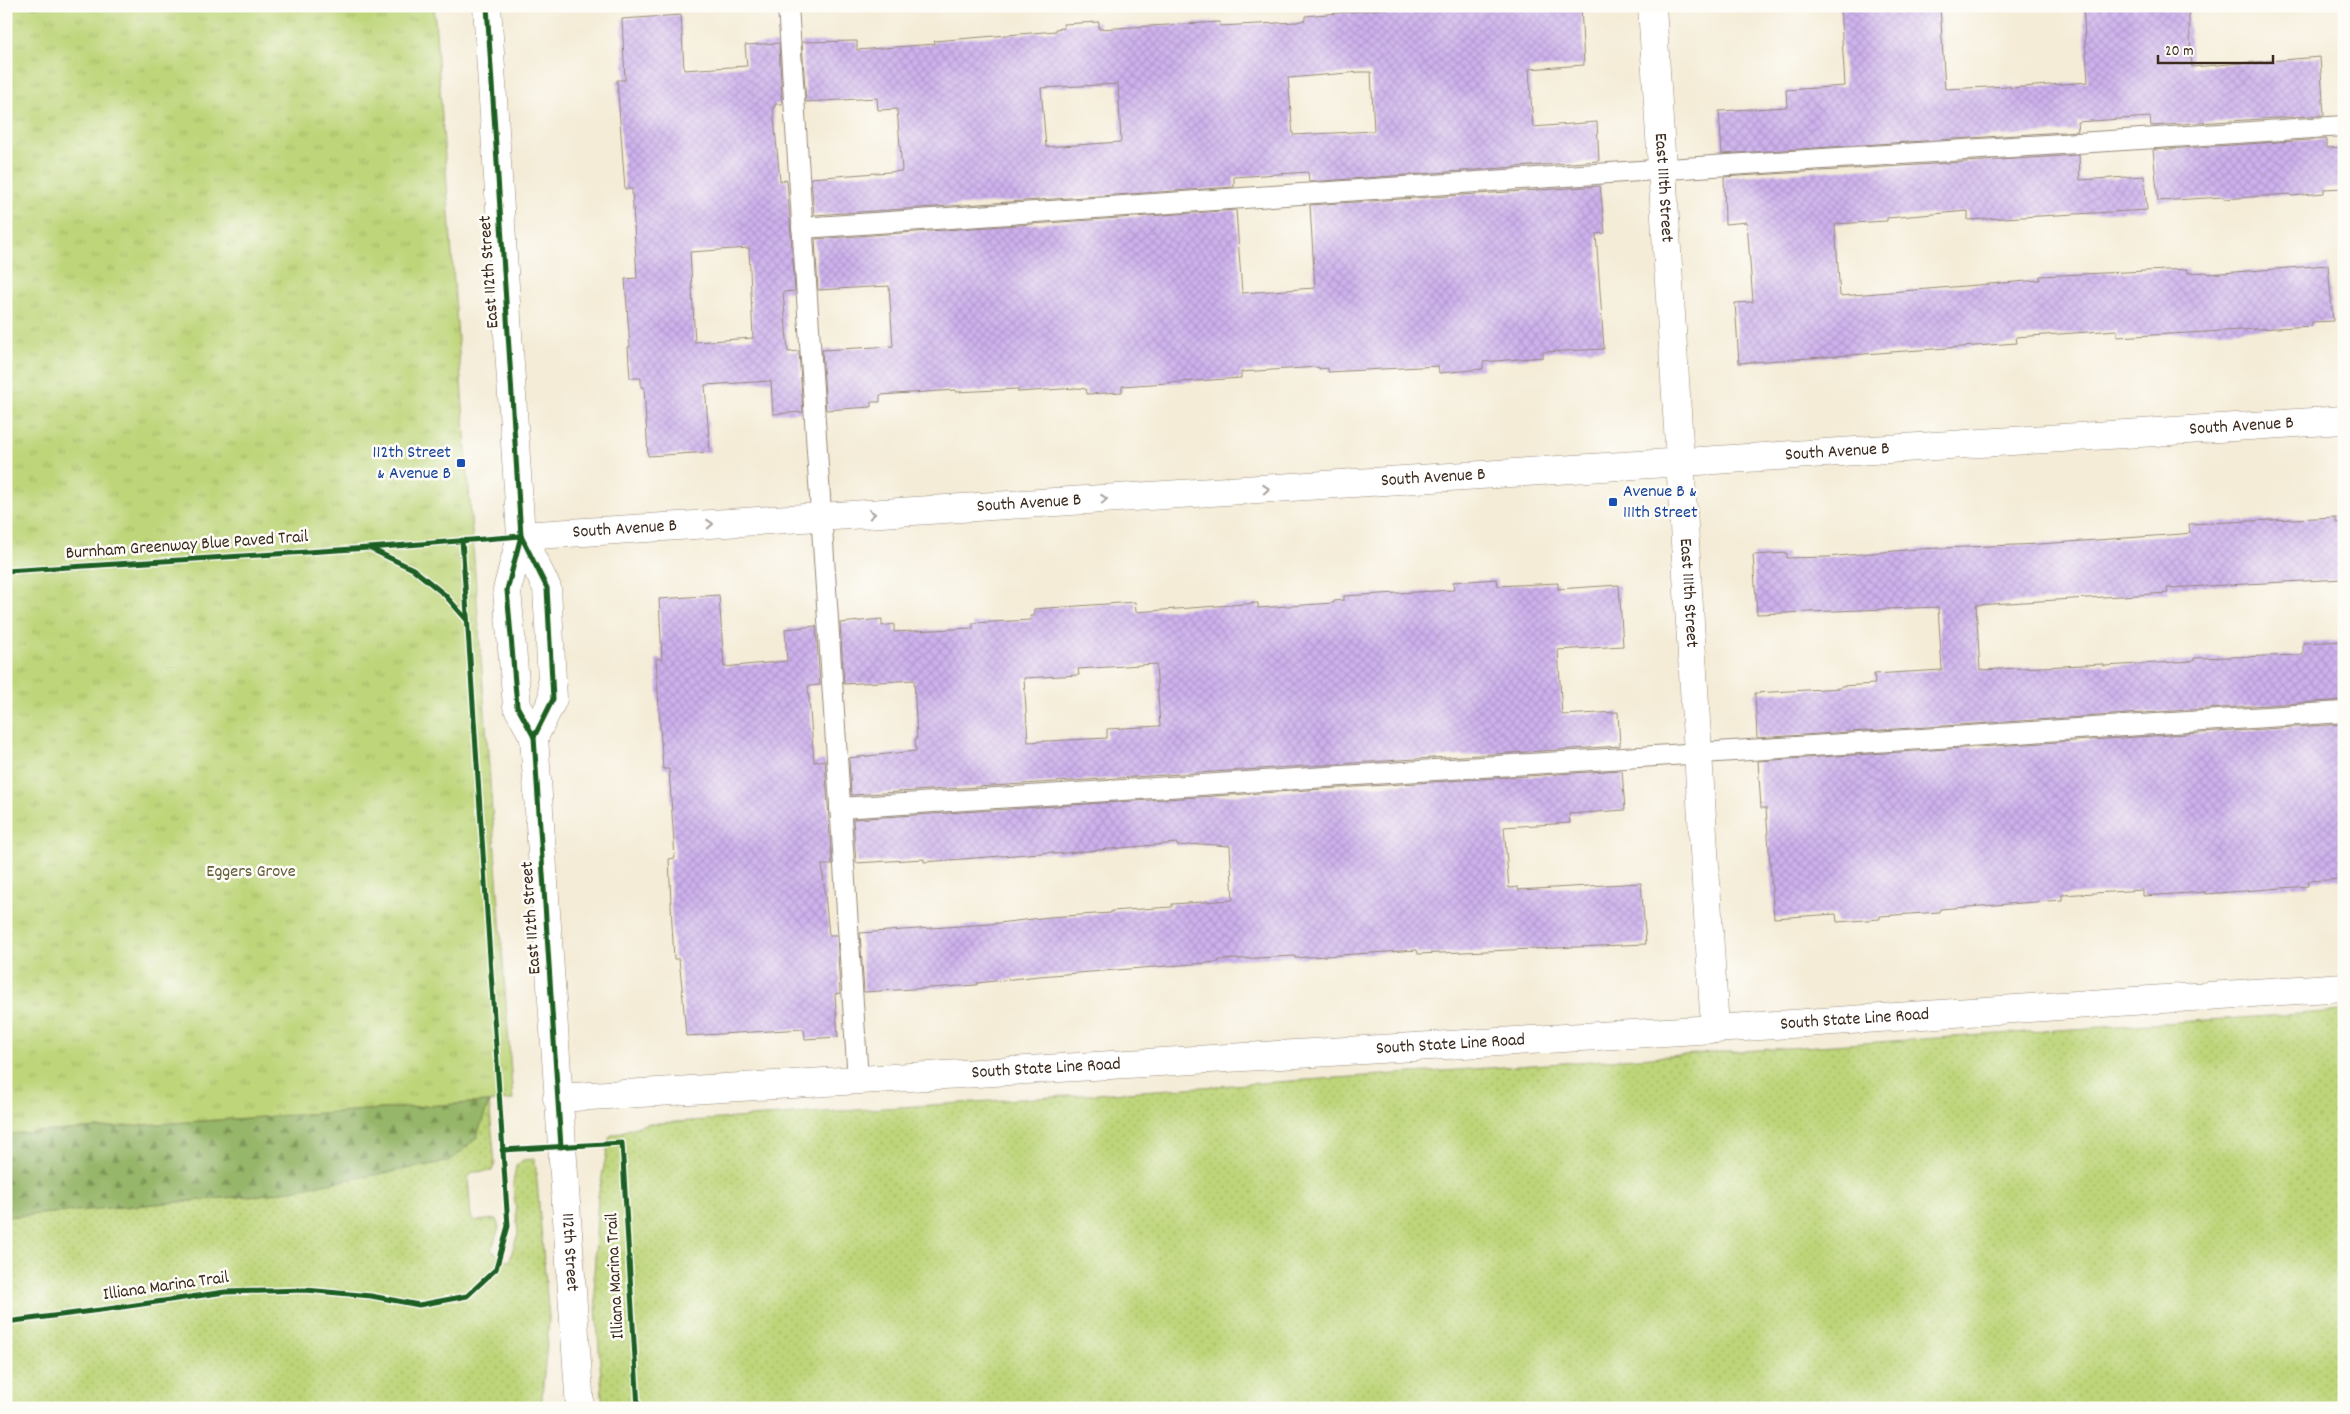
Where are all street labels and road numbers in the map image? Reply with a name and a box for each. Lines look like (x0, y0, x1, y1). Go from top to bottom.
street label: East 111th Street (1647, 132, 1679, 244)
street label: East 112th Street (474, 214, 506, 329)
street label: South Avenue B (2188, 411, 2295, 442)
street label: South Avenue B (1784, 436, 1890, 468)
street label: South Avenue B (1380, 462, 1486, 494)
street label: South Avenue B (976, 488, 1082, 519)
street label: South Avenue B (572, 514, 678, 545)
street label: Burnham Greenway Blue Paved Trail (65, 525, 310, 567)
street label: East 111th Street (1672, 537, 1704, 649)
street label: East 112th Street (516, 860, 548, 975)
street label: South State Line Road (1779, 1002, 1930, 1037)
street label: South State Line Road (1375, 1028, 1526, 1062)
street label: South State Line Road (971, 1052, 1121, 1086)
street label: Illiana Marina Trail (600, 1211, 632, 1340)
street label: 112th Street (554, 1212, 584, 1293)
street label: Illiana Marina Trail (102, 1266, 231, 1308)

